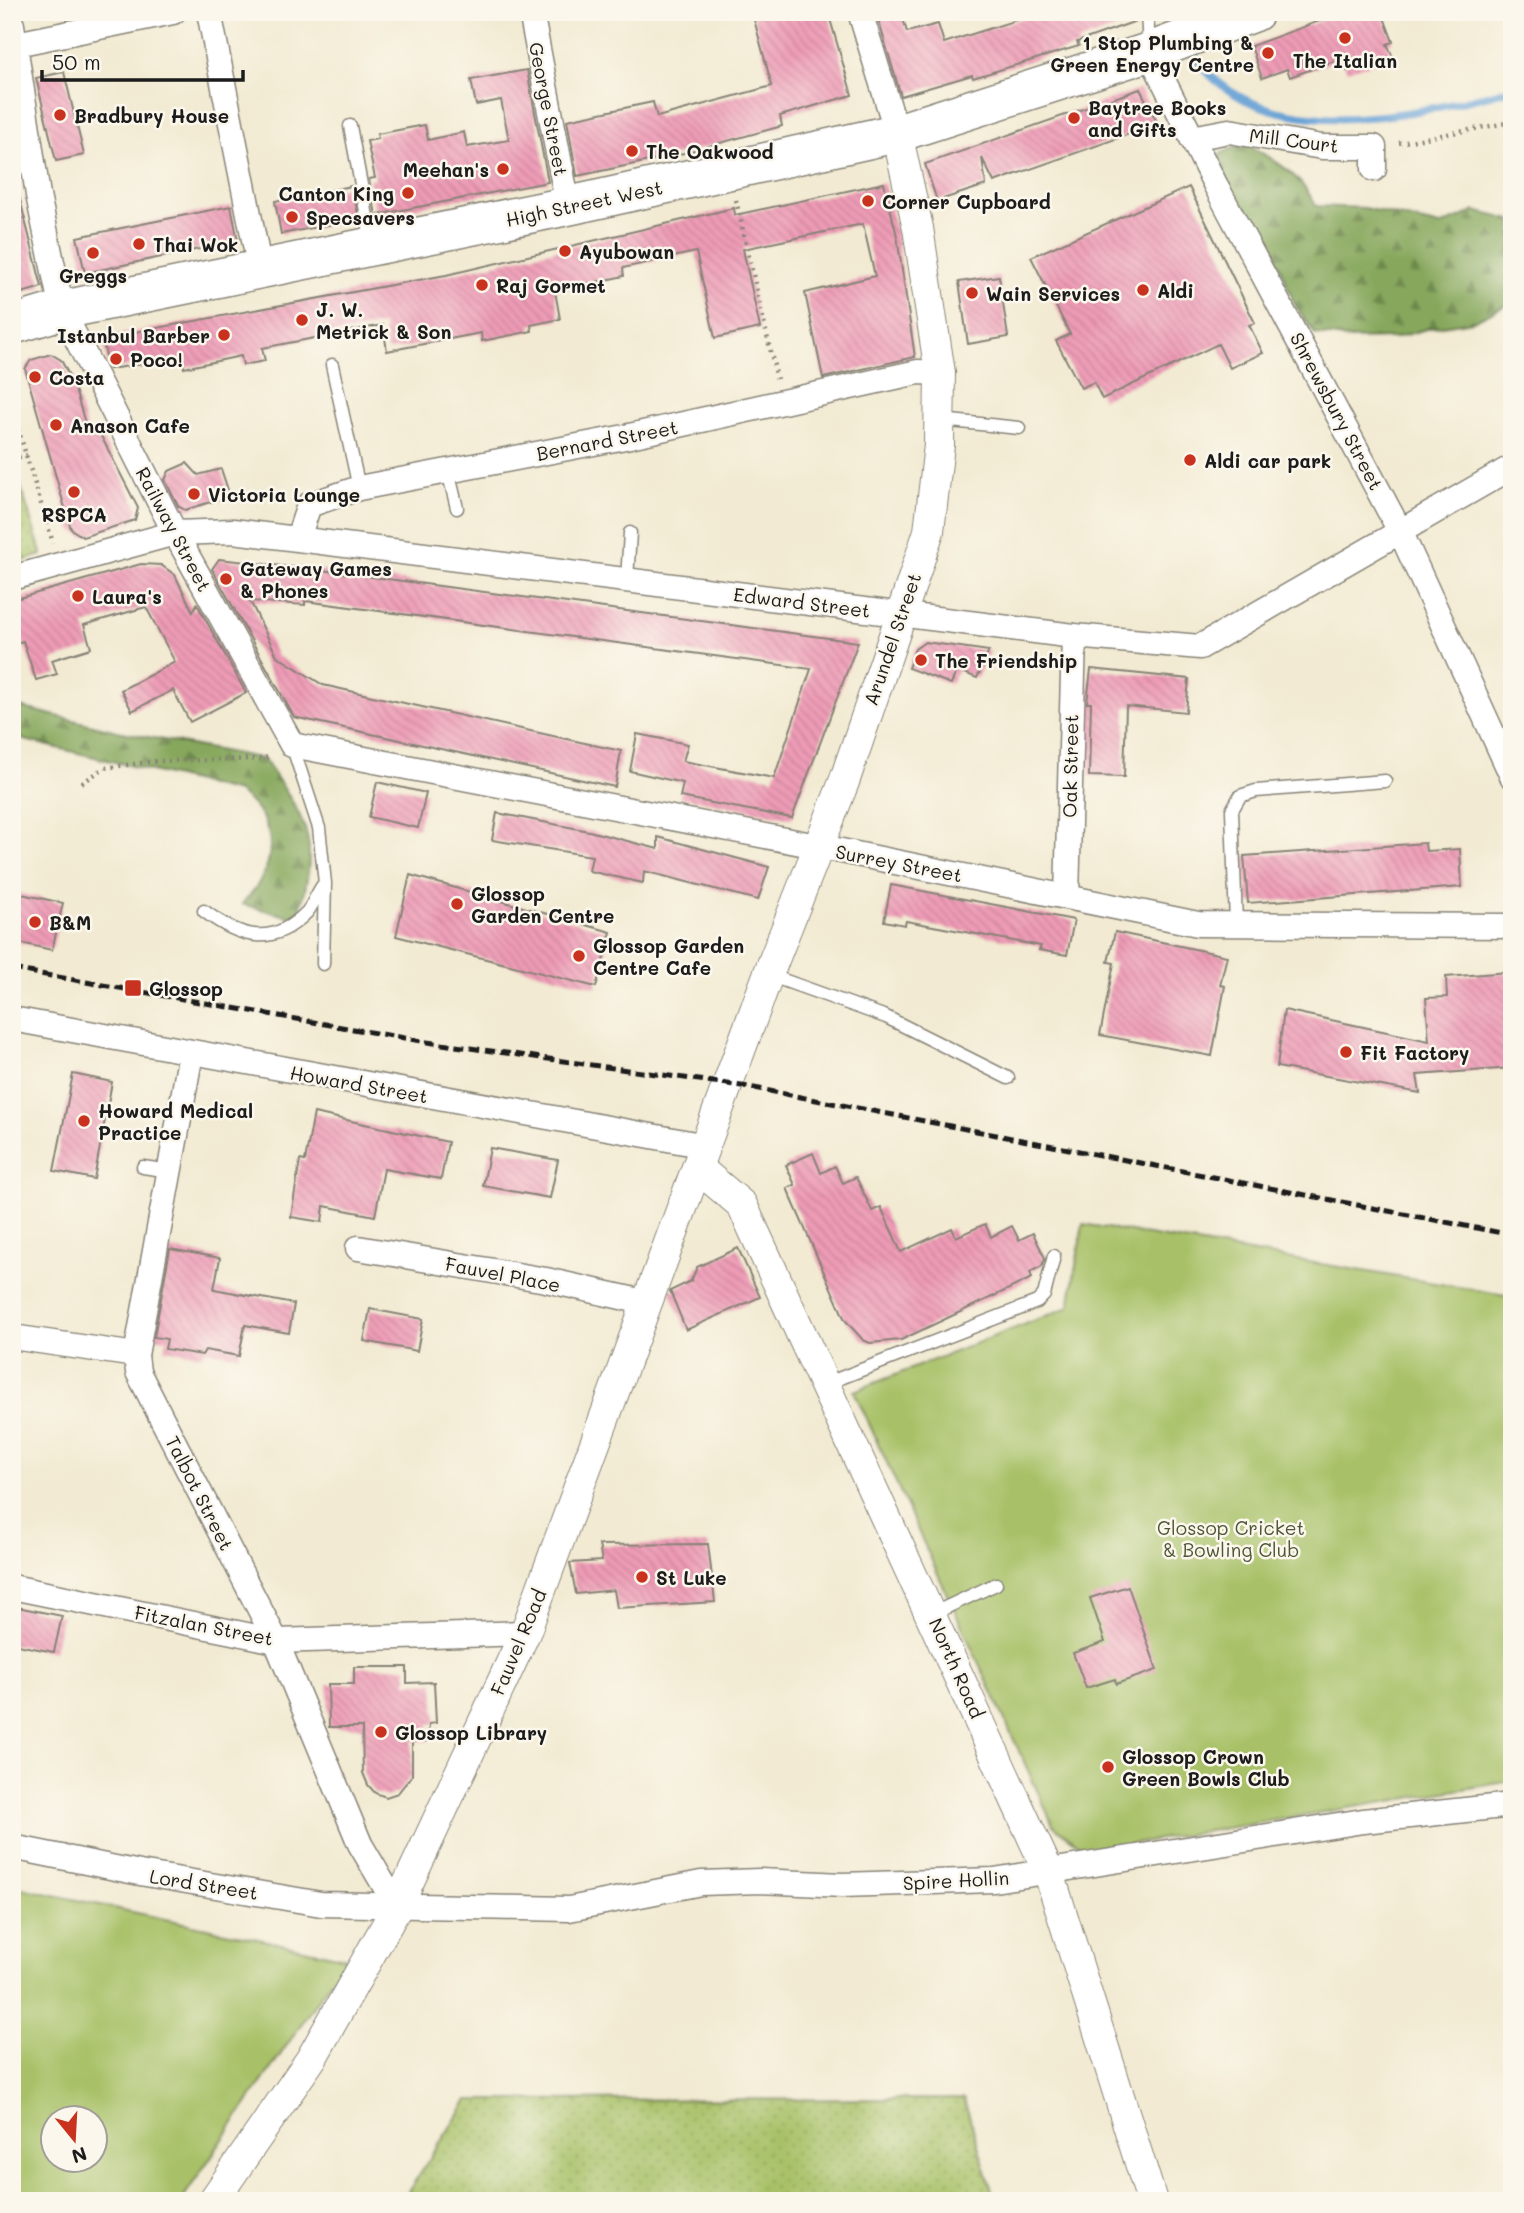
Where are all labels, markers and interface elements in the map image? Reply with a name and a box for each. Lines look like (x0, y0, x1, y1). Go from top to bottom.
place label: 1 Stop Plumbing & Green Energy Centre (1050, 30, 1254, 77)
marker: The Italian (1337, 30, 1353, 46)
scale bar (42, 38, 243, 82)
street label: George Street (524, 40, 574, 178)
marker: 1 Stop Plumbing & Green Energy Centre (1260, 45, 1276, 61)
text: 50 m (52, 48, 101, 75)
place label: The Italian (1293, 48, 1397, 73)
place label: Baytree Books and Gifts (1088, 95, 1226, 142)
place label: Bradbury House (74, 103, 229, 128)
marker: Bradbury House (52, 107, 68, 123)
marker: Baytree Books and Gifts (1066, 110, 1082, 126)
street label: Mill Court (1248, 122, 1340, 158)
place label: The Oakwood (646, 139, 774, 164)
marker: The Oakwood (624, 143, 640, 159)
place label: Meehan's (403, 157, 489, 182)
marker: Meehan's (495, 161, 511, 177)
street label: High Street West (503, 174, 665, 232)
place label: Canton King (278, 181, 394, 206)
marker: Canton King (400, 185, 416, 201)
place label: Corner Cupboard (882, 189, 1051, 214)
marker: Corner Cupboard (860, 193, 876, 209)
place label: Specsavers (306, 205, 415, 230)
marker: Specsavers (284, 209, 300, 225)
place label: Thai Wok (153, 232, 238, 257)
marker: Thai Wok (131, 236, 147, 252)
place label: Ayubowan (579, 239, 674, 264)
marker: Ayubowan (557, 243, 573, 259)
marker: Greggs (85, 245, 101, 261)
place label: Greggs (59, 263, 127, 288)
place label: Raj Gormet (496, 273, 606, 298)
marker: Raj Gormet (474, 277, 490, 293)
place label: Aldi (1157, 278, 1194, 303)
place label: Wain Services (986, 281, 1120, 306)
marker: Aldi (1135, 282, 1151, 298)
marker: Wain Services (964, 285, 980, 301)
place label: J. W. Metrick & Son (316, 297, 451, 344)
marker: J. W. Metrick & Son (294, 312, 310, 328)
place label: Istanbul Barber (57, 323, 210, 348)
marker: Istanbul Barber (216, 327, 232, 343)
street label: Shrewsbury Street (1285, 328, 1389, 494)
place label: Poco! (130, 347, 183, 372)
marker: Poco! (108, 351, 124, 367)
place label: Costa (49, 365, 104, 390)
marker: Costa (27, 369, 43, 385)
place label: Anason Cafe (70, 413, 190, 438)
street label: Bernard Street (534, 414, 680, 466)
marker: Anason Cafe (48, 417, 64, 433)
place label: Aldi car park (1204, 448, 1331, 473)
marker: Aldi car park (1182, 452, 1198, 468)
street label: Railway Street (131, 462, 217, 596)
place label: Victoria Lounge (208, 482, 360, 507)
marker: RSPCA (66, 484, 82, 500)
marker: Victoria Lounge (186, 486, 202, 502)
place label: RSPCA (41, 502, 107, 527)
place label: Gateway Games & Phones (240, 556, 392, 603)
street label: Arundel Street (858, 569, 926, 709)
marker: Gateway Games & Phones (218, 571, 234, 587)
street label: Edward Street (732, 581, 872, 623)
place label: Laura's (92, 584, 162, 609)
marker: Laura's (70, 588, 86, 604)
place label: The Friendship (935, 648, 1077, 673)
marker: The Friendship (913, 652, 929, 668)
street label: Oak Street (1057, 714, 1083, 818)
street label: Surrey Street (834, 838, 964, 888)
place label: Glossop Garden Centre (471, 881, 614, 928)
marker: Glossop Garden Centre (449, 896, 465, 912)
place label: B&M (49, 910, 91, 935)
marker: B&M (27, 914, 43, 930)
place label: Glossop Garden Centre Cafe (593, 933, 744, 980)
marker: Glossop Garden Centre Cafe (571, 948, 587, 964)
place label: Glossop (149, 976, 223, 1001)
marker: Glossop (123, 978, 143, 998)
place label: Fit Factory (1360, 1040, 1469, 1065)
marker: Fit Factory (1338, 1044, 1354, 1060)
street label: Howard Street (288, 1060, 430, 1108)
place label: Howard Medical Practice (98, 1098, 253, 1145)
marker: Howard Medical Practice (76, 1113, 92, 1129)
street label: Fauvel Place (443, 1251, 563, 1297)
street label: Talbot Street (160, 1431, 240, 1555)
park label: Glossop Cricket & Bowling Club (1157, 1515, 1305, 1562)
place label: St Luke (656, 1565, 727, 1590)
marker: St Luke (634, 1569, 650, 1585)
street label: Fauvel Road (484, 1585, 552, 1699)
street label: Fitzalan Street (132, 1599, 276, 1651)
street label: North Road (924, 1614, 990, 1722)
place label: Glossop Library (395, 1720, 547, 1745)
marker: Glossop Library (373, 1724, 389, 1740)
place label: Glossop Crown Green Bowls Club (1122, 1744, 1290, 1791)
marker: Glossop Crown Green Bowls Club (1100, 1759, 1116, 1775)
street label: Lord Street (148, 1863, 260, 1905)
street label: Spire Hollin (902, 1865, 1010, 1895)
north arrow (38, 2104, 108, 2174)
text: N (69, 2142, 90, 2170)

